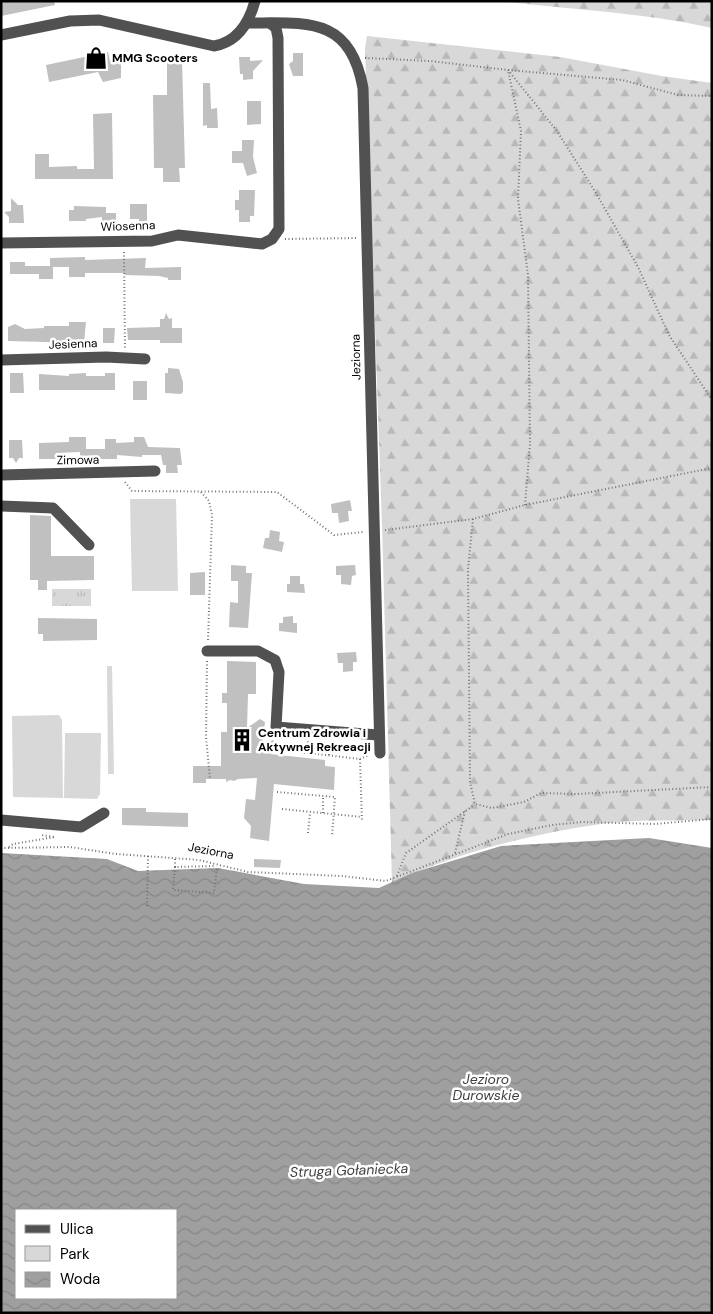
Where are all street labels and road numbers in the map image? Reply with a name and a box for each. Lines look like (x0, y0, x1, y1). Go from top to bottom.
street label: Wiosenna (100, 217, 156, 235)
street label: Jeziorna (348, 334, 364, 380)
street label: Jesienna (48, 335, 98, 353)
street label: Zimowa (57, 452, 99, 468)
street label: Jeziorna (187, 839, 235, 863)

